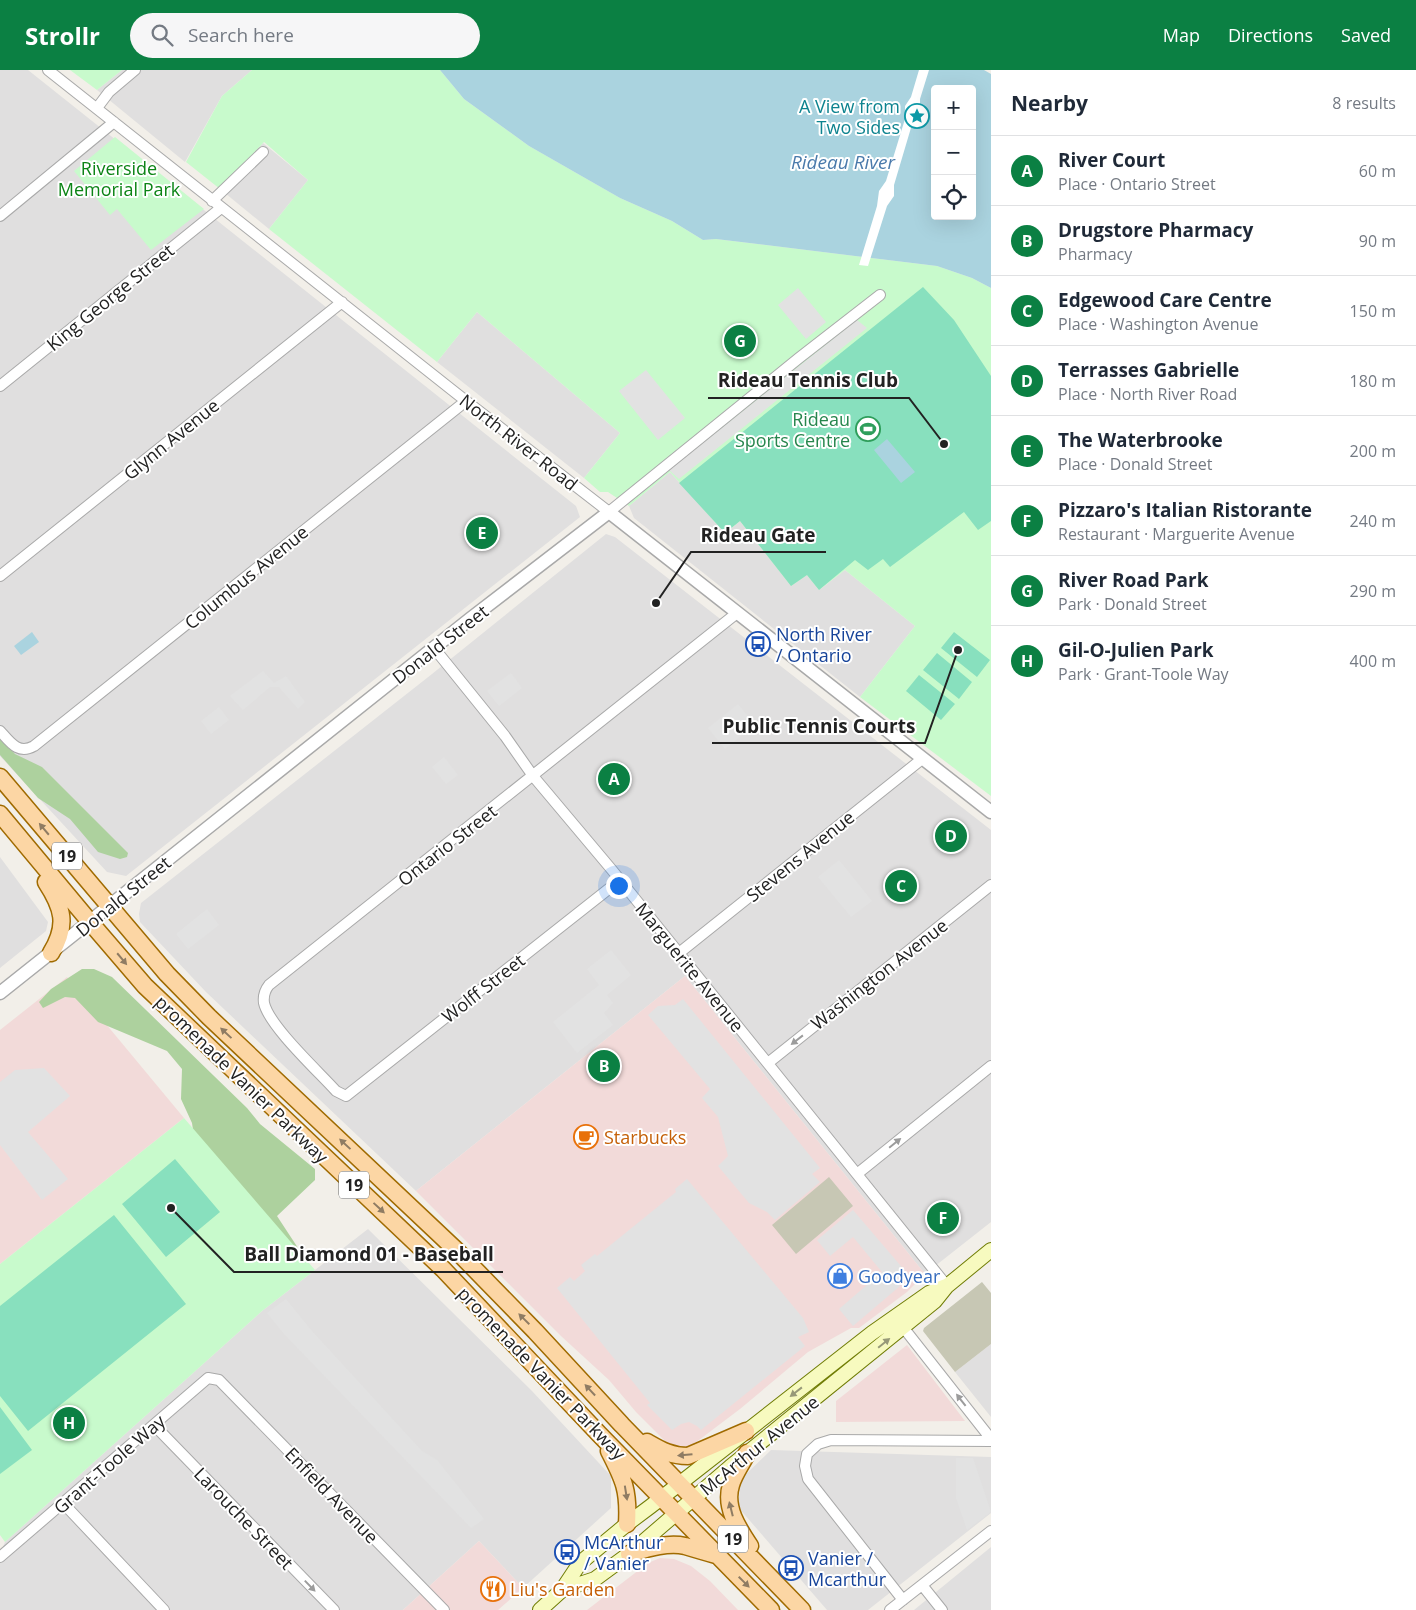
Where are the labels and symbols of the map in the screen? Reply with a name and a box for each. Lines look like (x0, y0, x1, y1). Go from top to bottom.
place label: A View from Two Sides (799, 94, 900, 139)
place icon: A View from Two Sides (904, 103, 930, 129)
water label: Rideau River (791, 149, 897, 175)
park label: Riverside Memorial Park (58, 156, 181, 201)
street label: King George Street (41, 238, 179, 356)
pin: G (724, 322, 756, 360)
callout: Rideau Tennis Club (708, 364, 909, 398)
text: Rideau Tennis Club (718, 367, 898, 393)
street label: North River Road (455, 388, 583, 496)
street label: Glynn Avenue (118, 393, 224, 485)
place label: Rideau Sports Centre (735, 407, 850, 452)
sports icon: Rideau Sports Centre (855, 416, 881, 442)
pin: E (466, 514, 498, 552)
callout: Rideau Gate (691, 518, 826, 552)
street label: Columbus Avenue (179, 520, 313, 634)
text: Rideau Gate (700, 522, 816, 548)
street label: Donald Street (387, 599, 493, 689)
place label: North River / Ontario (776, 622, 873, 667)
bus stop icon: North River / Ontario (745, 631, 771, 657)
callout: Public Tennis Courts (712, 709, 925, 743)
text: Public Tennis Courts (723, 713, 915, 739)
pin: A (598, 760, 630, 798)
street label: Ontario Street (393, 799, 501, 891)
street label: Stevens Avenue (741, 805, 859, 907)
pin: D (935, 817, 967, 855)
one-way arrow (39, 822, 50, 835)
road number: 19 (52, 842, 82, 869)
street label: Donald Street (71, 850, 175, 942)
pin: C (885, 867, 917, 905)
your location (606, 873, 632, 899)
street label: Marguerite Avenue (630, 897, 750, 1037)
street label: Washington Avenue (806, 913, 952, 1035)
street label: Wolff Street (437, 948, 529, 1028)
one-way arrow (116, 952, 127, 965)
street label: promenade Vanier Parkway (150, 990, 334, 1169)
one-way arrow (221, 1027, 233, 1039)
one-way arrow (791, 1034, 804, 1045)
pin: B (588, 1047, 620, 1085)
cafe icon: Starbucks (573, 1124, 599, 1150)
place label: Starbucks (604, 1125, 686, 1149)
one-way arrow (340, 1138, 352, 1150)
one-way arrow (888, 1138, 901, 1149)
road number: 19 (339, 1172, 369, 1198)
pin: F (927, 1199, 959, 1237)
one-way arrow (372, 1202, 384, 1214)
callout: Ball Diamond 01 - Baseball (234, 1238, 503, 1272)
text: Ball Diamond 01 - Baseball (244, 1241, 494, 1267)
shop icon: Goodyear (827, 1263, 853, 1289)
place label: Goodyear (858, 1264, 941, 1288)
street label: promenade Vanier Parkway (453, 1281, 632, 1465)
one-way arrow (518, 1314, 530, 1326)
one-way arrow (877, 1337, 890, 1348)
one-way arrow (584, 1384, 596, 1396)
one-way arrow (790, 1386, 803, 1397)
street label: McArthur Avenue (694, 1389, 824, 1501)
one-way arrow (955, 1394, 966, 1407)
pin: H (53, 1404, 85, 1442)
street label: Grant-Toole Way (48, 1408, 171, 1519)
street label: Enfield Avenue (280, 1442, 384, 1548)
one-way arrow (677, 1451, 693, 1459)
street label: Larouche Street (189, 1462, 299, 1574)
one-way arrow (622, 1486, 630, 1502)
one-way arrow (727, 1501, 735, 1516)
road number: 19 (718, 1526, 748, 1552)
place label: McArthur / Vanier (584, 1530, 664, 1575)
bus stop icon: McArthur / Vanier (554, 1539, 580, 1565)
place label: Vanier / Mcarthur (808, 1546, 887, 1591)
bus stop icon: Vanier / Mcarthur (778, 1555, 804, 1581)
restaurant icon: Liu's Garden (480, 1576, 506, 1602)
one-way arrow (737, 1576, 749, 1588)
place label: Liu's Garden (510, 1577, 615, 1601)
one-way arrow (304, 1579, 316, 1591)

